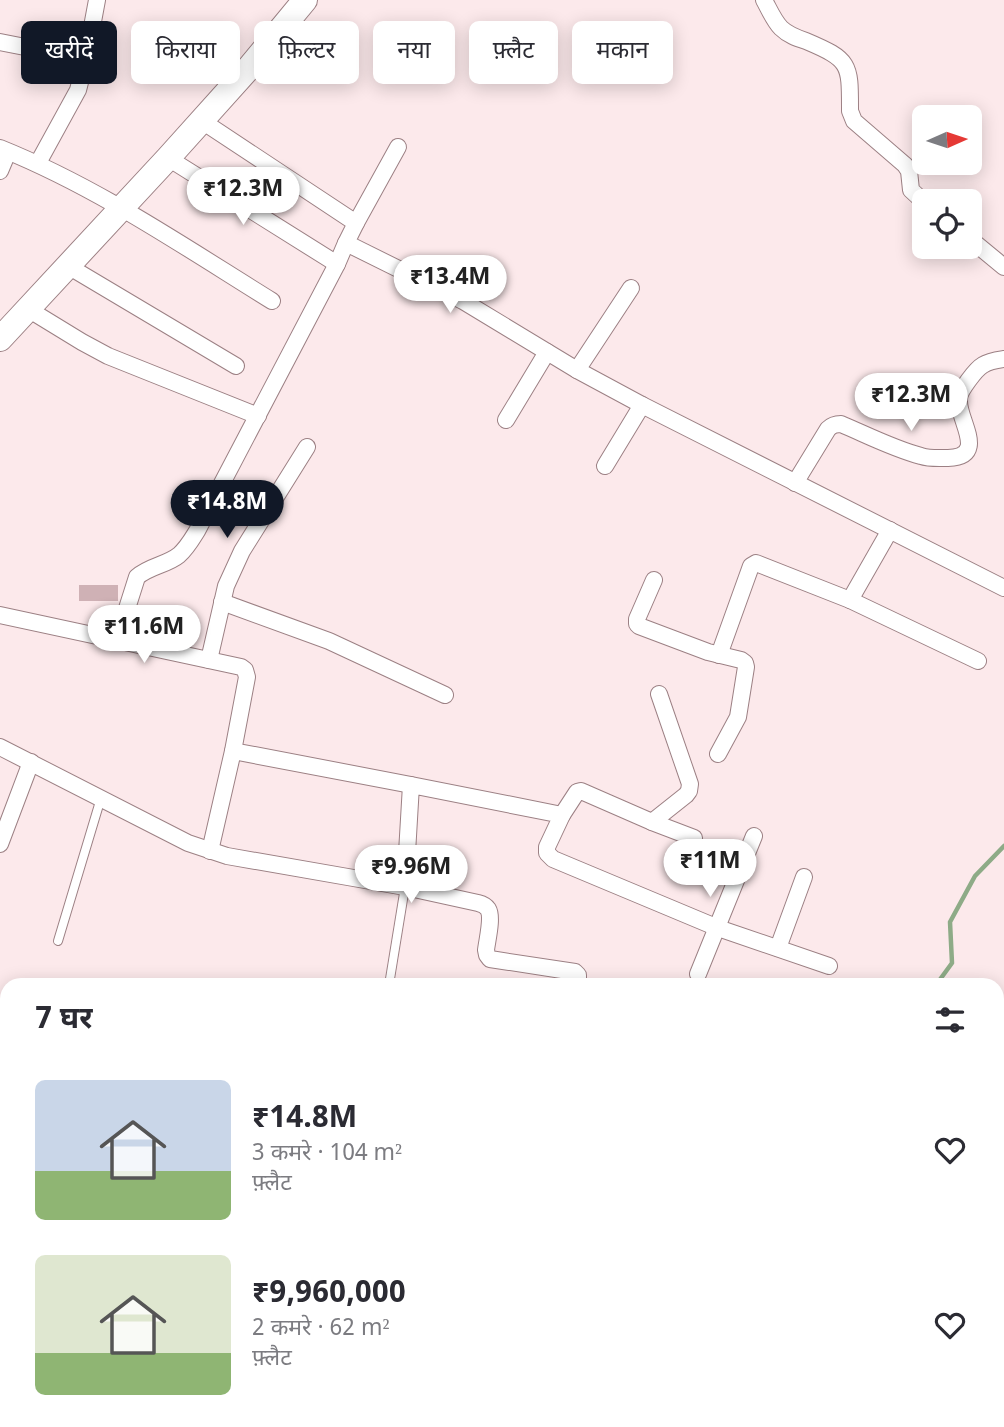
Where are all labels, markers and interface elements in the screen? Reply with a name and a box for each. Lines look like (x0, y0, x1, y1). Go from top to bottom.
chip: खरीदें (21, 21, 117, 84)
chip: किराया (131, 21, 240, 84)
chip: फ़िल्टर (254, 21, 359, 84)
chip: नया (373, 21, 455, 84)
chip: फ़्लैट (469, 21, 558, 84)
chip: मकान (572, 21, 673, 84)
north arrow (912, 105, 982, 175)
map controls (912, 105, 982, 259)
pin: ₹12.3M (186, 168, 300, 227)
text: ₹12.3M (203, 175, 283, 205)
button: locate (912, 189, 982, 259)
pin: ₹13.4M (393, 256, 507, 315)
text: ₹13.4M (410, 263, 490, 293)
pin: ₹12.3M (854, 374, 968, 433)
text: ₹12.3M (871, 381, 951, 411)
pin: ₹14.8M (170, 480, 284, 540)
text: ₹14.8M (187, 488, 267, 518)
pin: ₹11.6M (87, 606, 201, 665)
text: ₹11.6M (104, 613, 184, 643)
pin: ₹11M (669, 839, 751, 899)
pin: ₹9.96M (354, 846, 468, 905)
text: ₹11M (680, 847, 740, 877)
text: ₹9.96M (371, 853, 451, 883)
text: 7 घर (35, 1001, 92, 1040)
icon: filters (931, 1001, 969, 1039)
text: ₹14.8M (252, 1100, 357, 1139)
icon: home (91, 1108, 175, 1192)
icon: heart (931, 1131, 969, 1169)
text: 3 कमरे · 104 m² (252, 1139, 402, 1169)
text: फ़्लैट (252, 1169, 292, 1199)
text: ₹9,960,000 (252, 1275, 406, 1314)
icon: home (91, 1283, 175, 1367)
icon: heart (931, 1306, 969, 1344)
text: 2 कमरे · 62 m² (252, 1314, 389, 1344)
text: फ़्लैट (252, 1344, 292, 1374)

